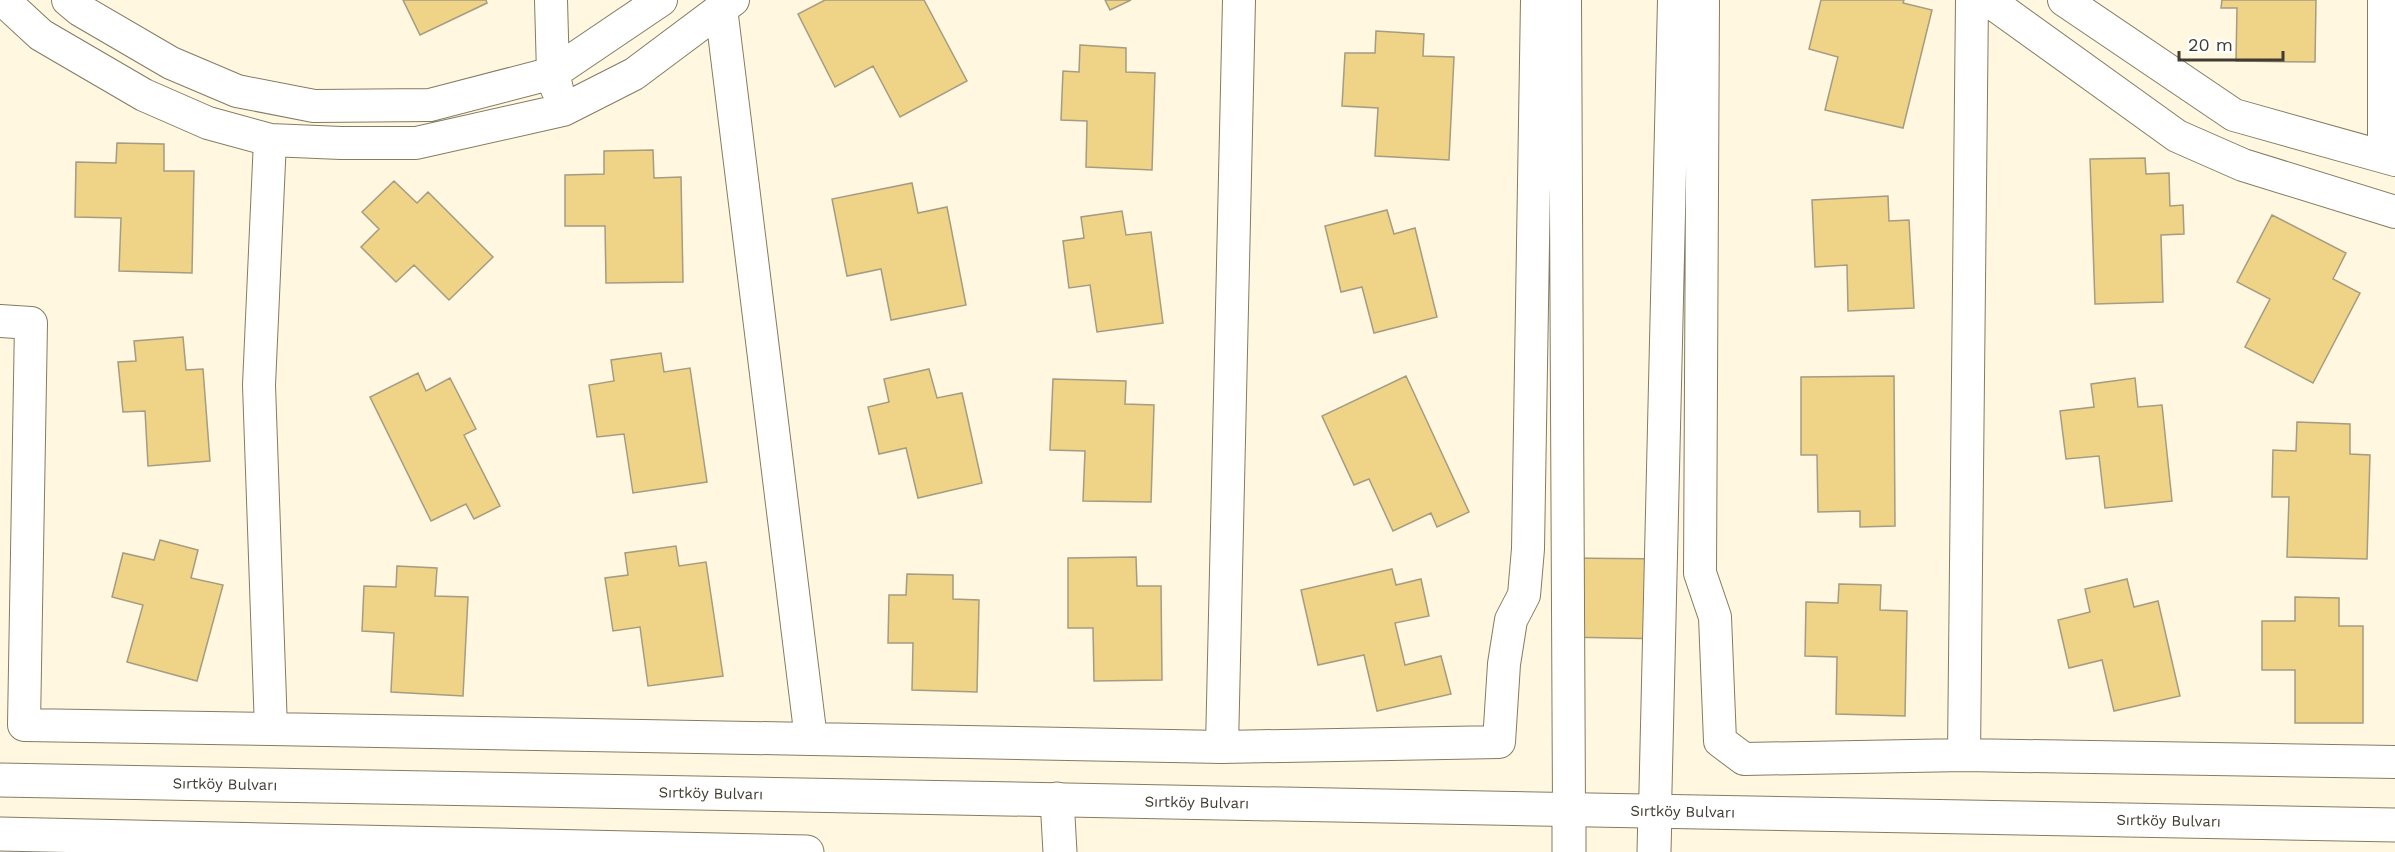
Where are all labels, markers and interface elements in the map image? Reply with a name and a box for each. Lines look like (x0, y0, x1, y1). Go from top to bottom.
scale bar (2179, 24, 2282, 62)
text: 20 m (2188, 34, 2233, 55)
street label: Sırtköy Bulvarı (172, 774, 277, 794)
street label: Sırtköy Bulvarı (658, 783, 763, 803)
street label: Sırtköy Bulvarı (1144, 793, 1249, 812)
street label: Sırtköy Bulvarı (1630, 802, 1735, 822)
street label: Sırtköy Bulvarı (2116, 811, 2221, 831)

